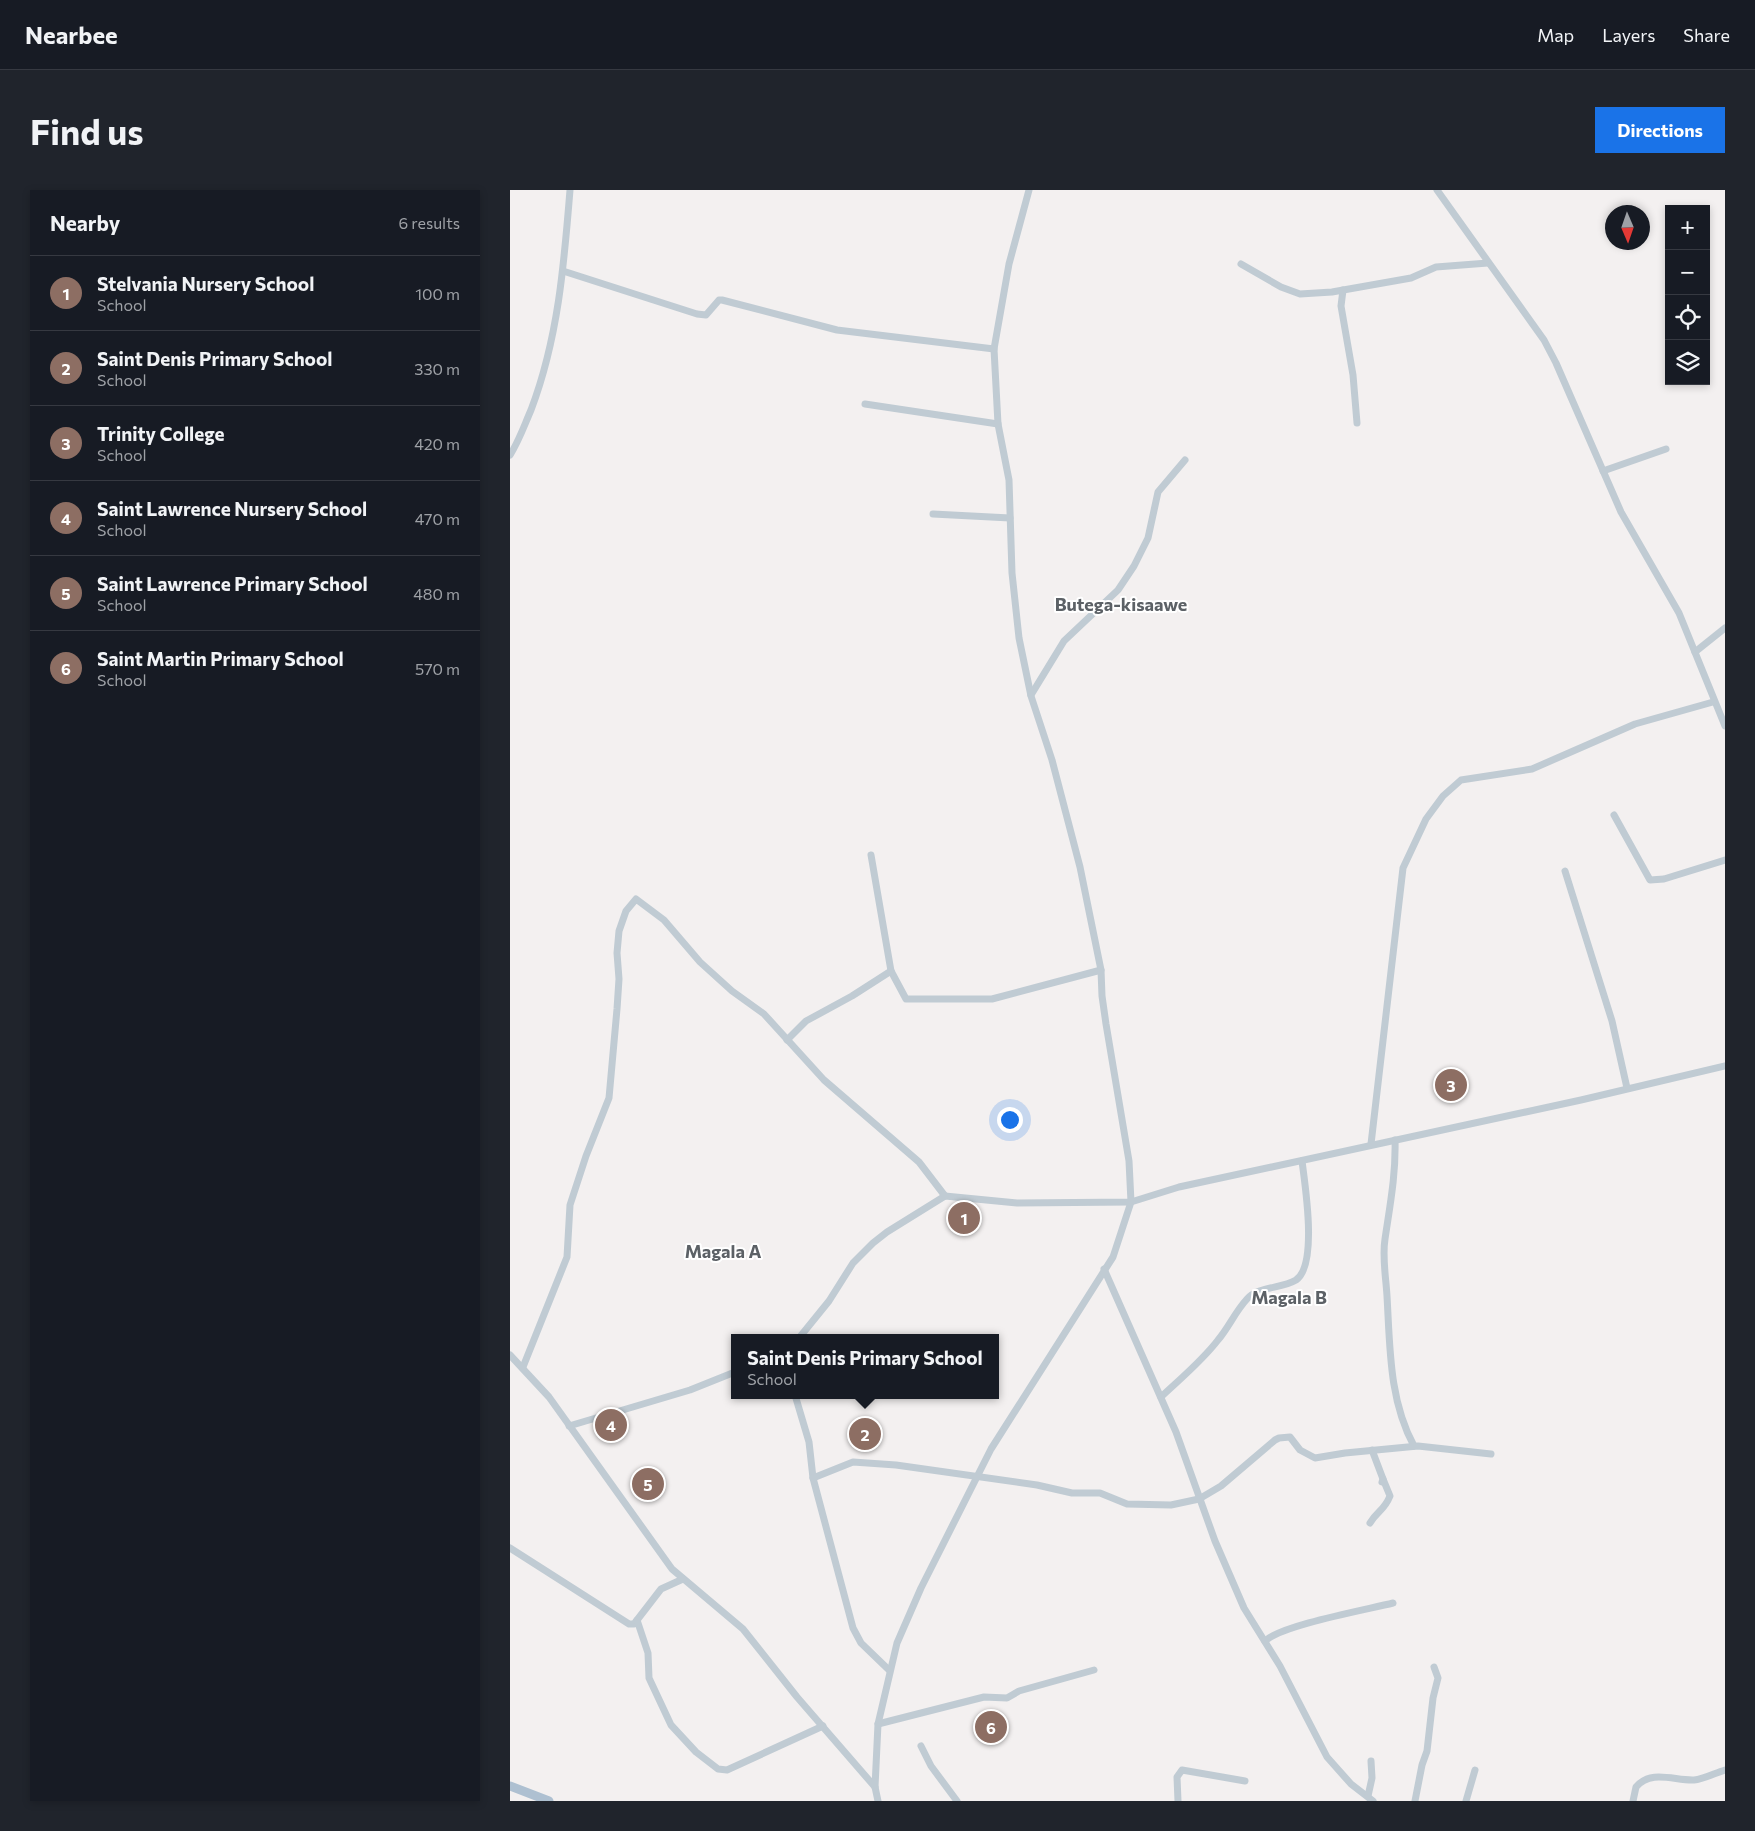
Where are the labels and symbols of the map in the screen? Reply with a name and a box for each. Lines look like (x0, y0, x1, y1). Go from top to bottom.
north arrow (1605, 205, 1650, 250)
district label: Butega-kisaawe (1055, 593, 1187, 615)
pin: 3 (1435, 1066, 1467, 1104)
your location (997, 1107, 1023, 1133)
pin: 1 (948, 1199, 980, 1237)
district label: Magala A (685, 1240, 761, 1262)
district label: Magala B (1251, 1286, 1327, 1308)
pin: 4 (595, 1406, 627, 1444)
pin: 2 (849, 1415, 881, 1453)
pin: 5 (632, 1465, 664, 1503)
pin: 6 (975, 1708, 1007, 1746)

